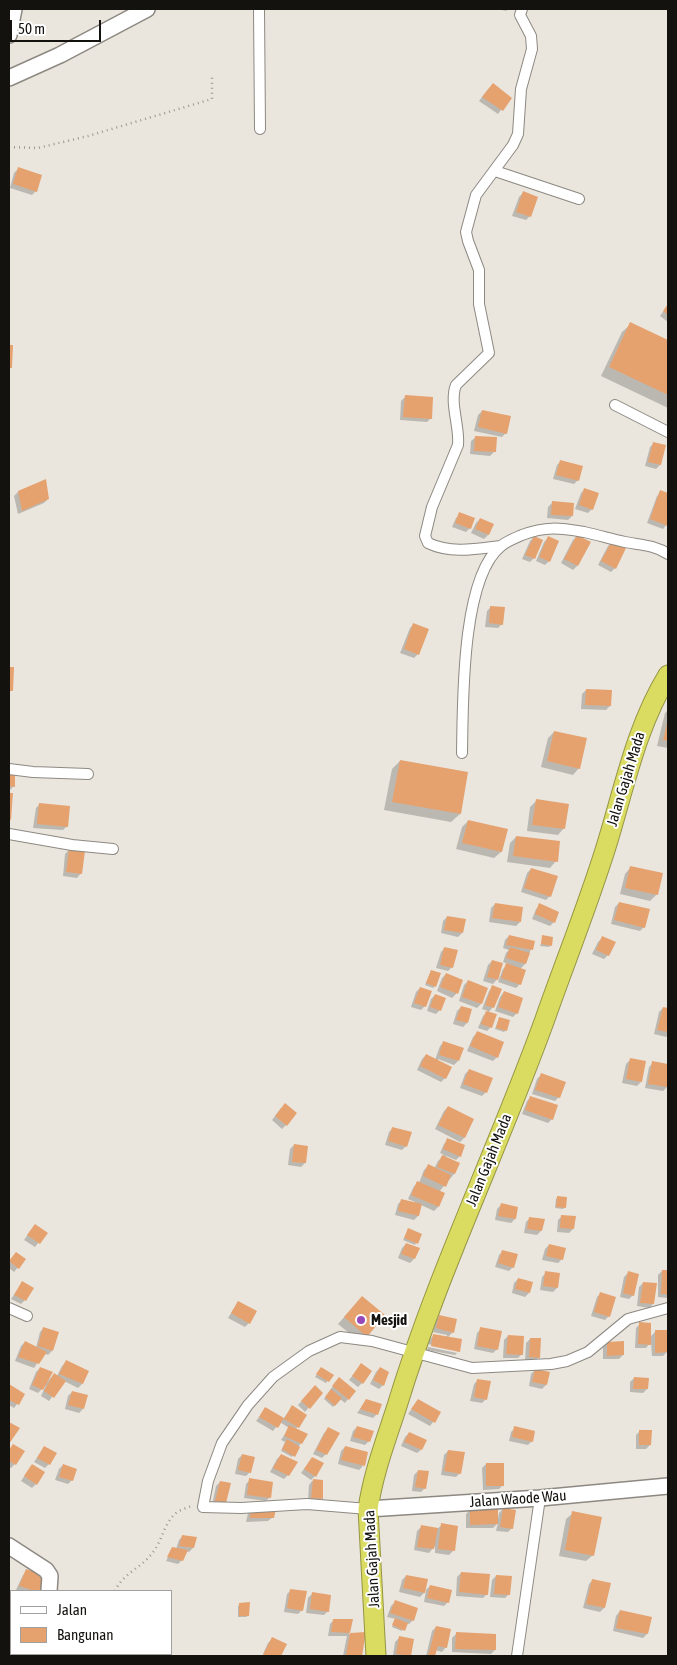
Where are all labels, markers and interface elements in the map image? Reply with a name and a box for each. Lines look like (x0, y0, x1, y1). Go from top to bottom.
scale bar (12, 10, 104, 42)
text: 50 m (18, 20, 45, 37)
street label: Jalan Gajah Mada (603, 730, 649, 828)
street label: Jalan Gajah Mada (462, 1111, 516, 1209)
place label: Mesjid (371, 1311, 407, 1329)
marker: Mesjid (355, 1314, 367, 1326)
street label: Jalan Waode Wau (469, 1487, 567, 1511)
street label: Jalan Gajah Mada (360, 1510, 384, 1608)
legend (10, 1590, 172, 1655)
text: Jalan (57, 1601, 87, 1618)
text: Bangunan (57, 1626, 114, 1643)

